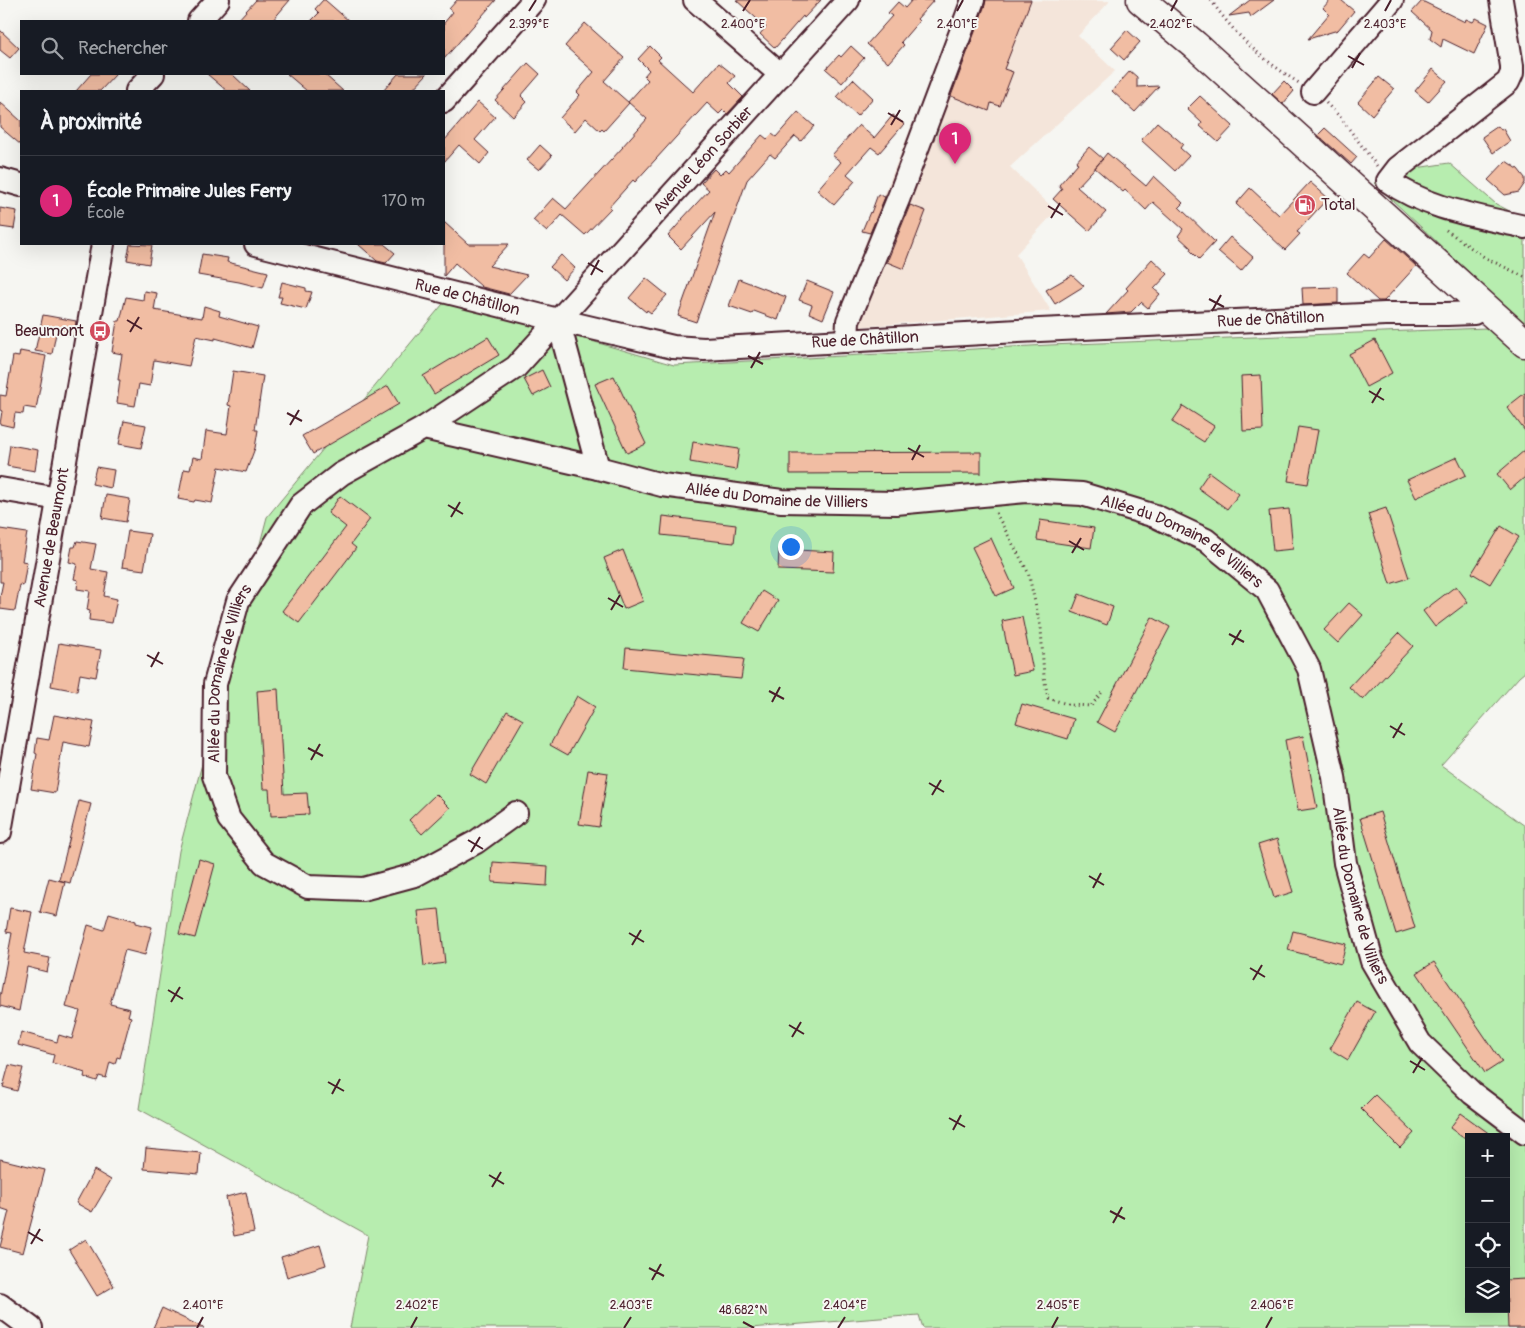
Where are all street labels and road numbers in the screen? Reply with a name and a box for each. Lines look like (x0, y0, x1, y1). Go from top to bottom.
street label: Avenue Léon Sorbier (649, 102, 757, 219)
street label: Rue de Châtillon (413, 274, 522, 320)
street label: Rue de Châtillon (1217, 307, 1325, 332)
street label: Rue de Châtillon (811, 327, 919, 353)
street label: Avenue de Beaumont (30, 465, 74, 609)
street label: Allée du Domaine de Villiers (684, 478, 868, 513)
street label: Allée du Domaine de Villiers (1098, 490, 1267, 592)
street label: Allée du Domaine de Villiers (204, 580, 256, 763)
street label: Allée du Domaine de Villiers (1328, 806, 1393, 988)

